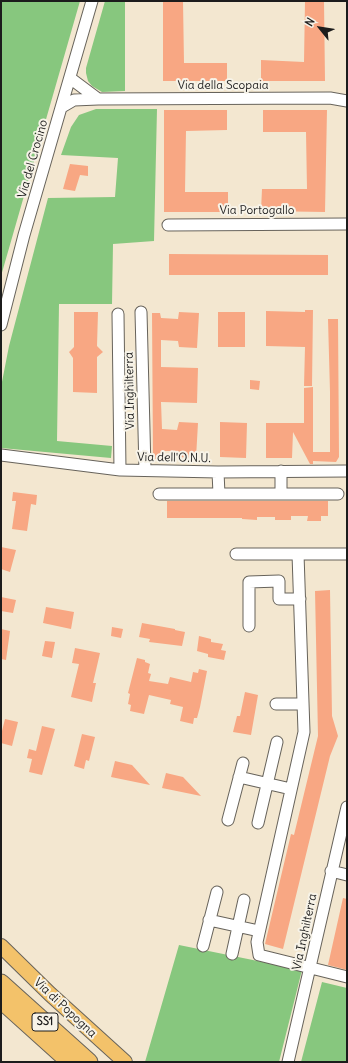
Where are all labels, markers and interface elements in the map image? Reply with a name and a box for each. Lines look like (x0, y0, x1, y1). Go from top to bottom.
north arrow (300, 8, 340, 48)
text: N (302, 15, 318, 29)
street label: Via della Scopaia (177, 79, 269, 93)
street label: Via del Crocino (15, 118, 51, 200)
street label: Via Portogallo (220, 204, 294, 218)
street label: Via Inghilterra (122, 352, 138, 430)
street label: Via dell'O.N.U. (137, 450, 211, 466)
street label: Via Inghilterra (290, 892, 320, 972)
street label: Via di Popogna (31, 975, 99, 1041)
road number: SS1 (32, 1013, 58, 1031)

